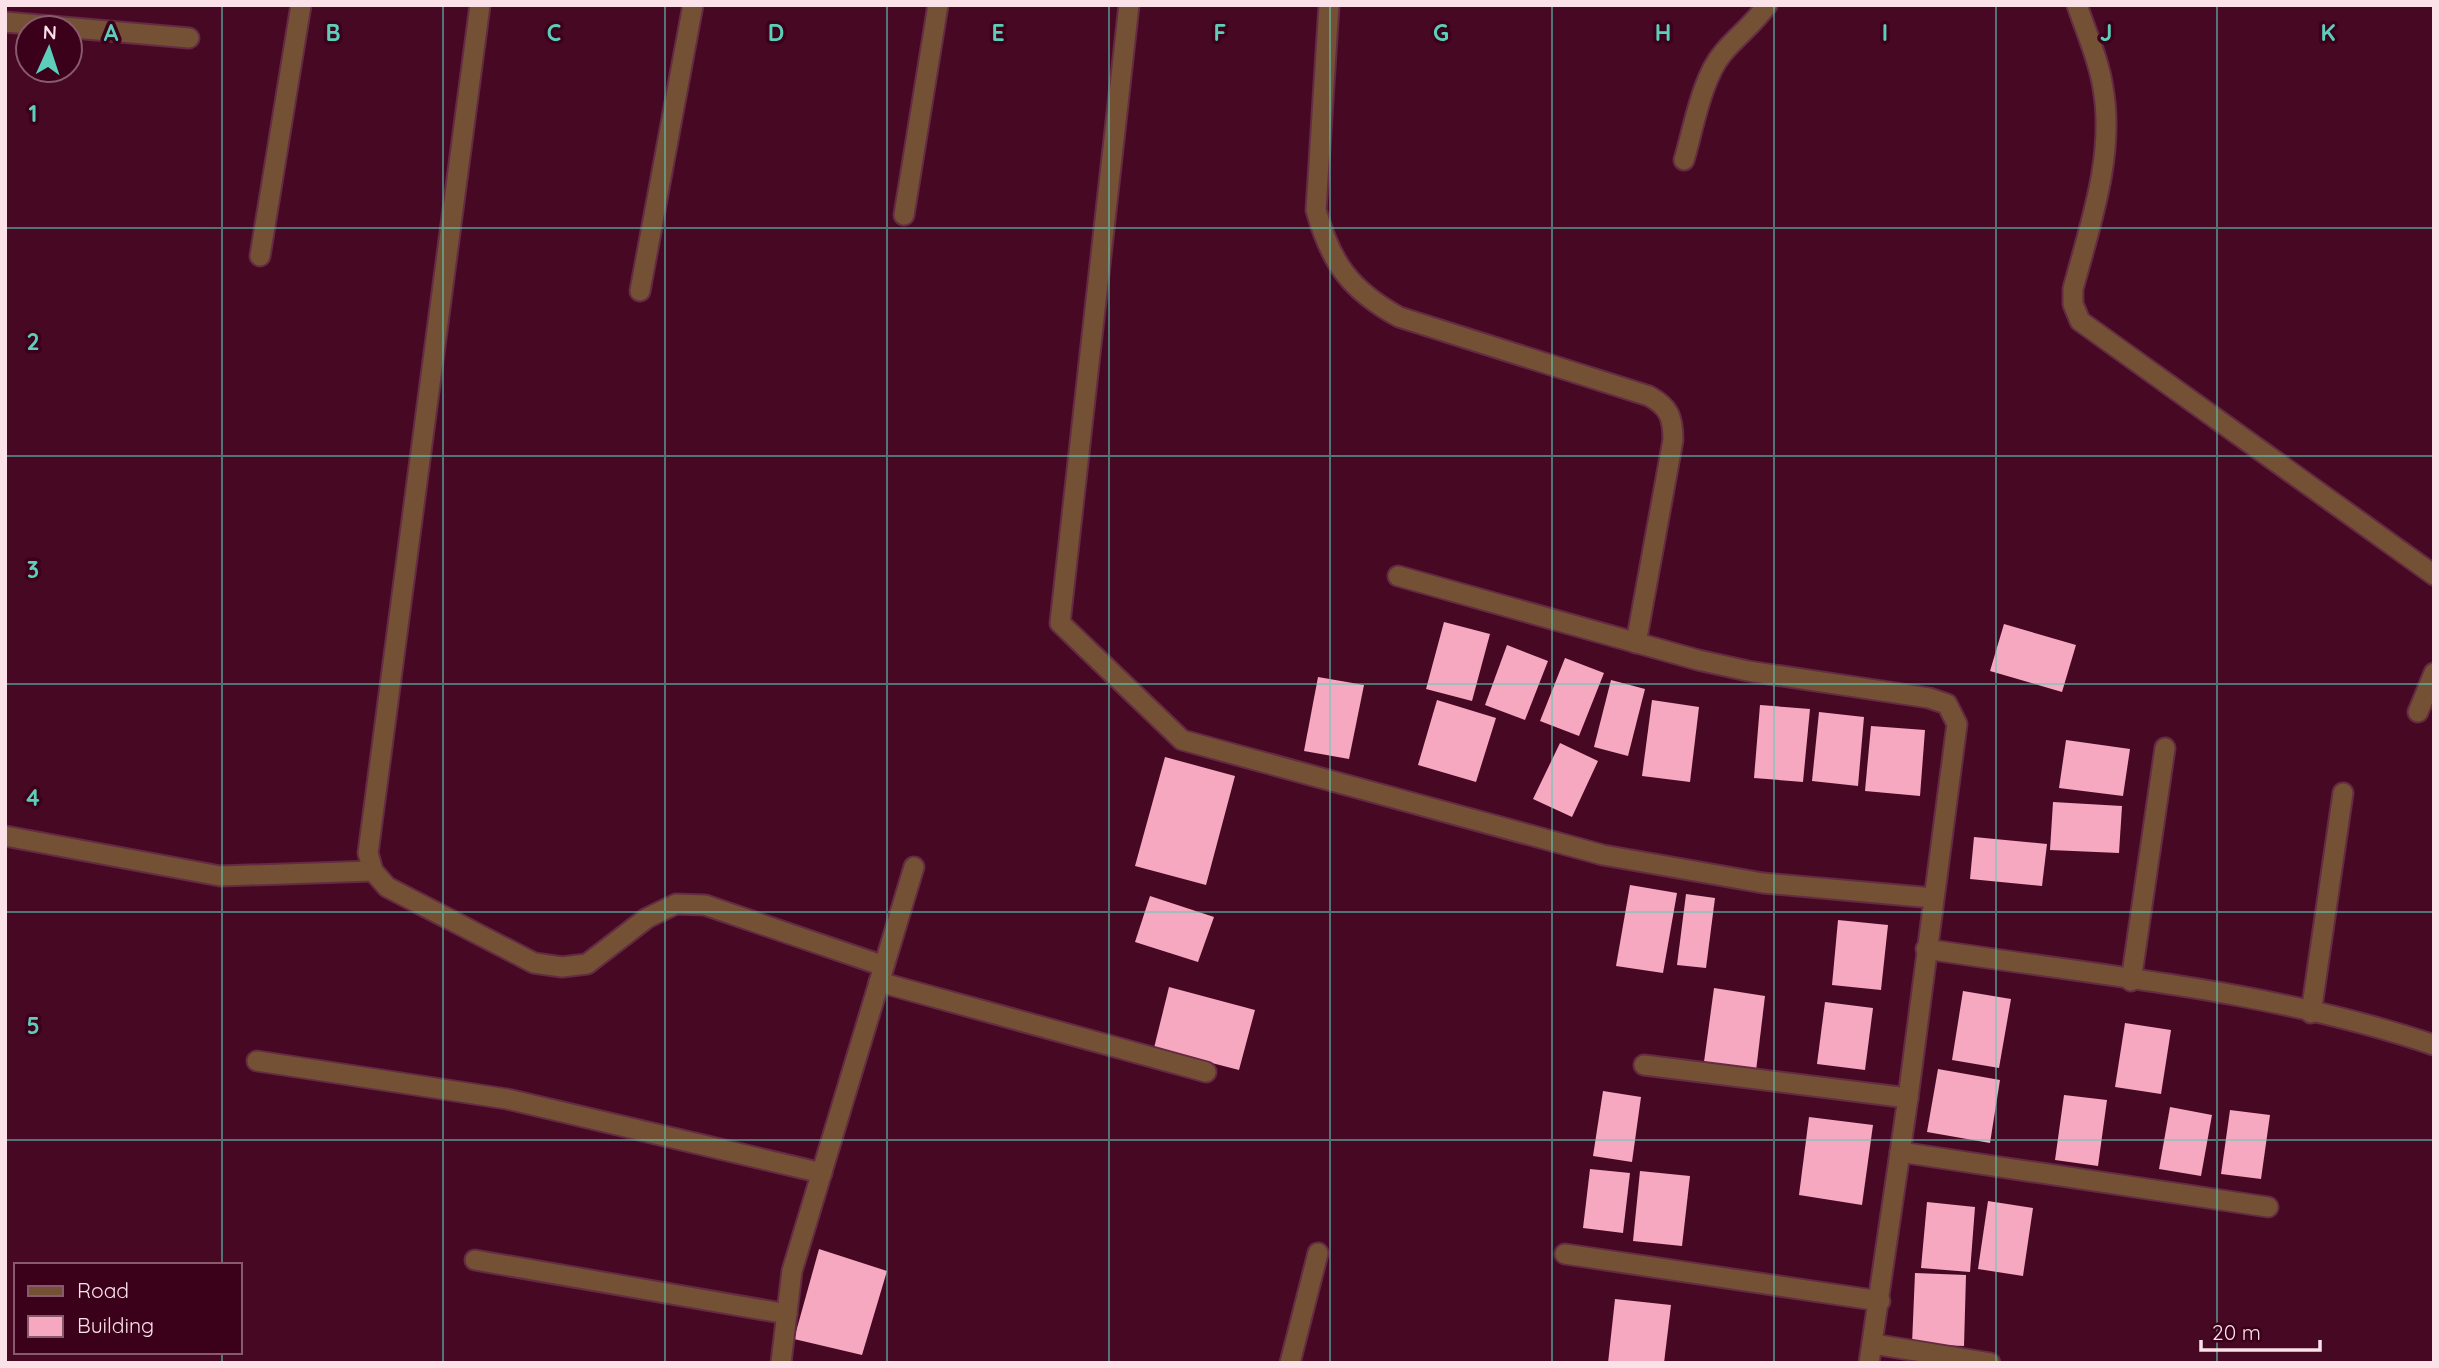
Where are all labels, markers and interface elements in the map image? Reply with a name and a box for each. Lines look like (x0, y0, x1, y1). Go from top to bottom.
north arrow (14, 14, 84, 84)
text: A (104, 18, 119, 47)
text: B (325, 18, 341, 47)
text: C (547, 18, 561, 47)
text: D (768, 18, 784, 47)
text: E (991, 18, 1005, 47)
text: F (1214, 18, 1226, 47)
text: G (1433, 18, 1449, 47)
text: H (1655, 18, 1671, 47)
text: I (1882, 18, 1888, 47)
text: J (2100, 18, 2112, 47)
text: K (2320, 18, 2336, 47)
text: N (42, 20, 57, 44)
text: 1 (29, 99, 37, 128)
text: 2 (26, 327, 40, 356)
text: 3 (27, 555, 39, 584)
text: 4 (26, 783, 40, 812)
text: 5 (26, 1011, 40, 1040)
legend (14, 1263, 242, 1354)
text: Road (77, 1277, 129, 1303)
scale bar (2201, 1308, 2320, 1352)
text: Building (77, 1312, 154, 1338)
text: 20 m (2212, 1319, 2261, 1345)

